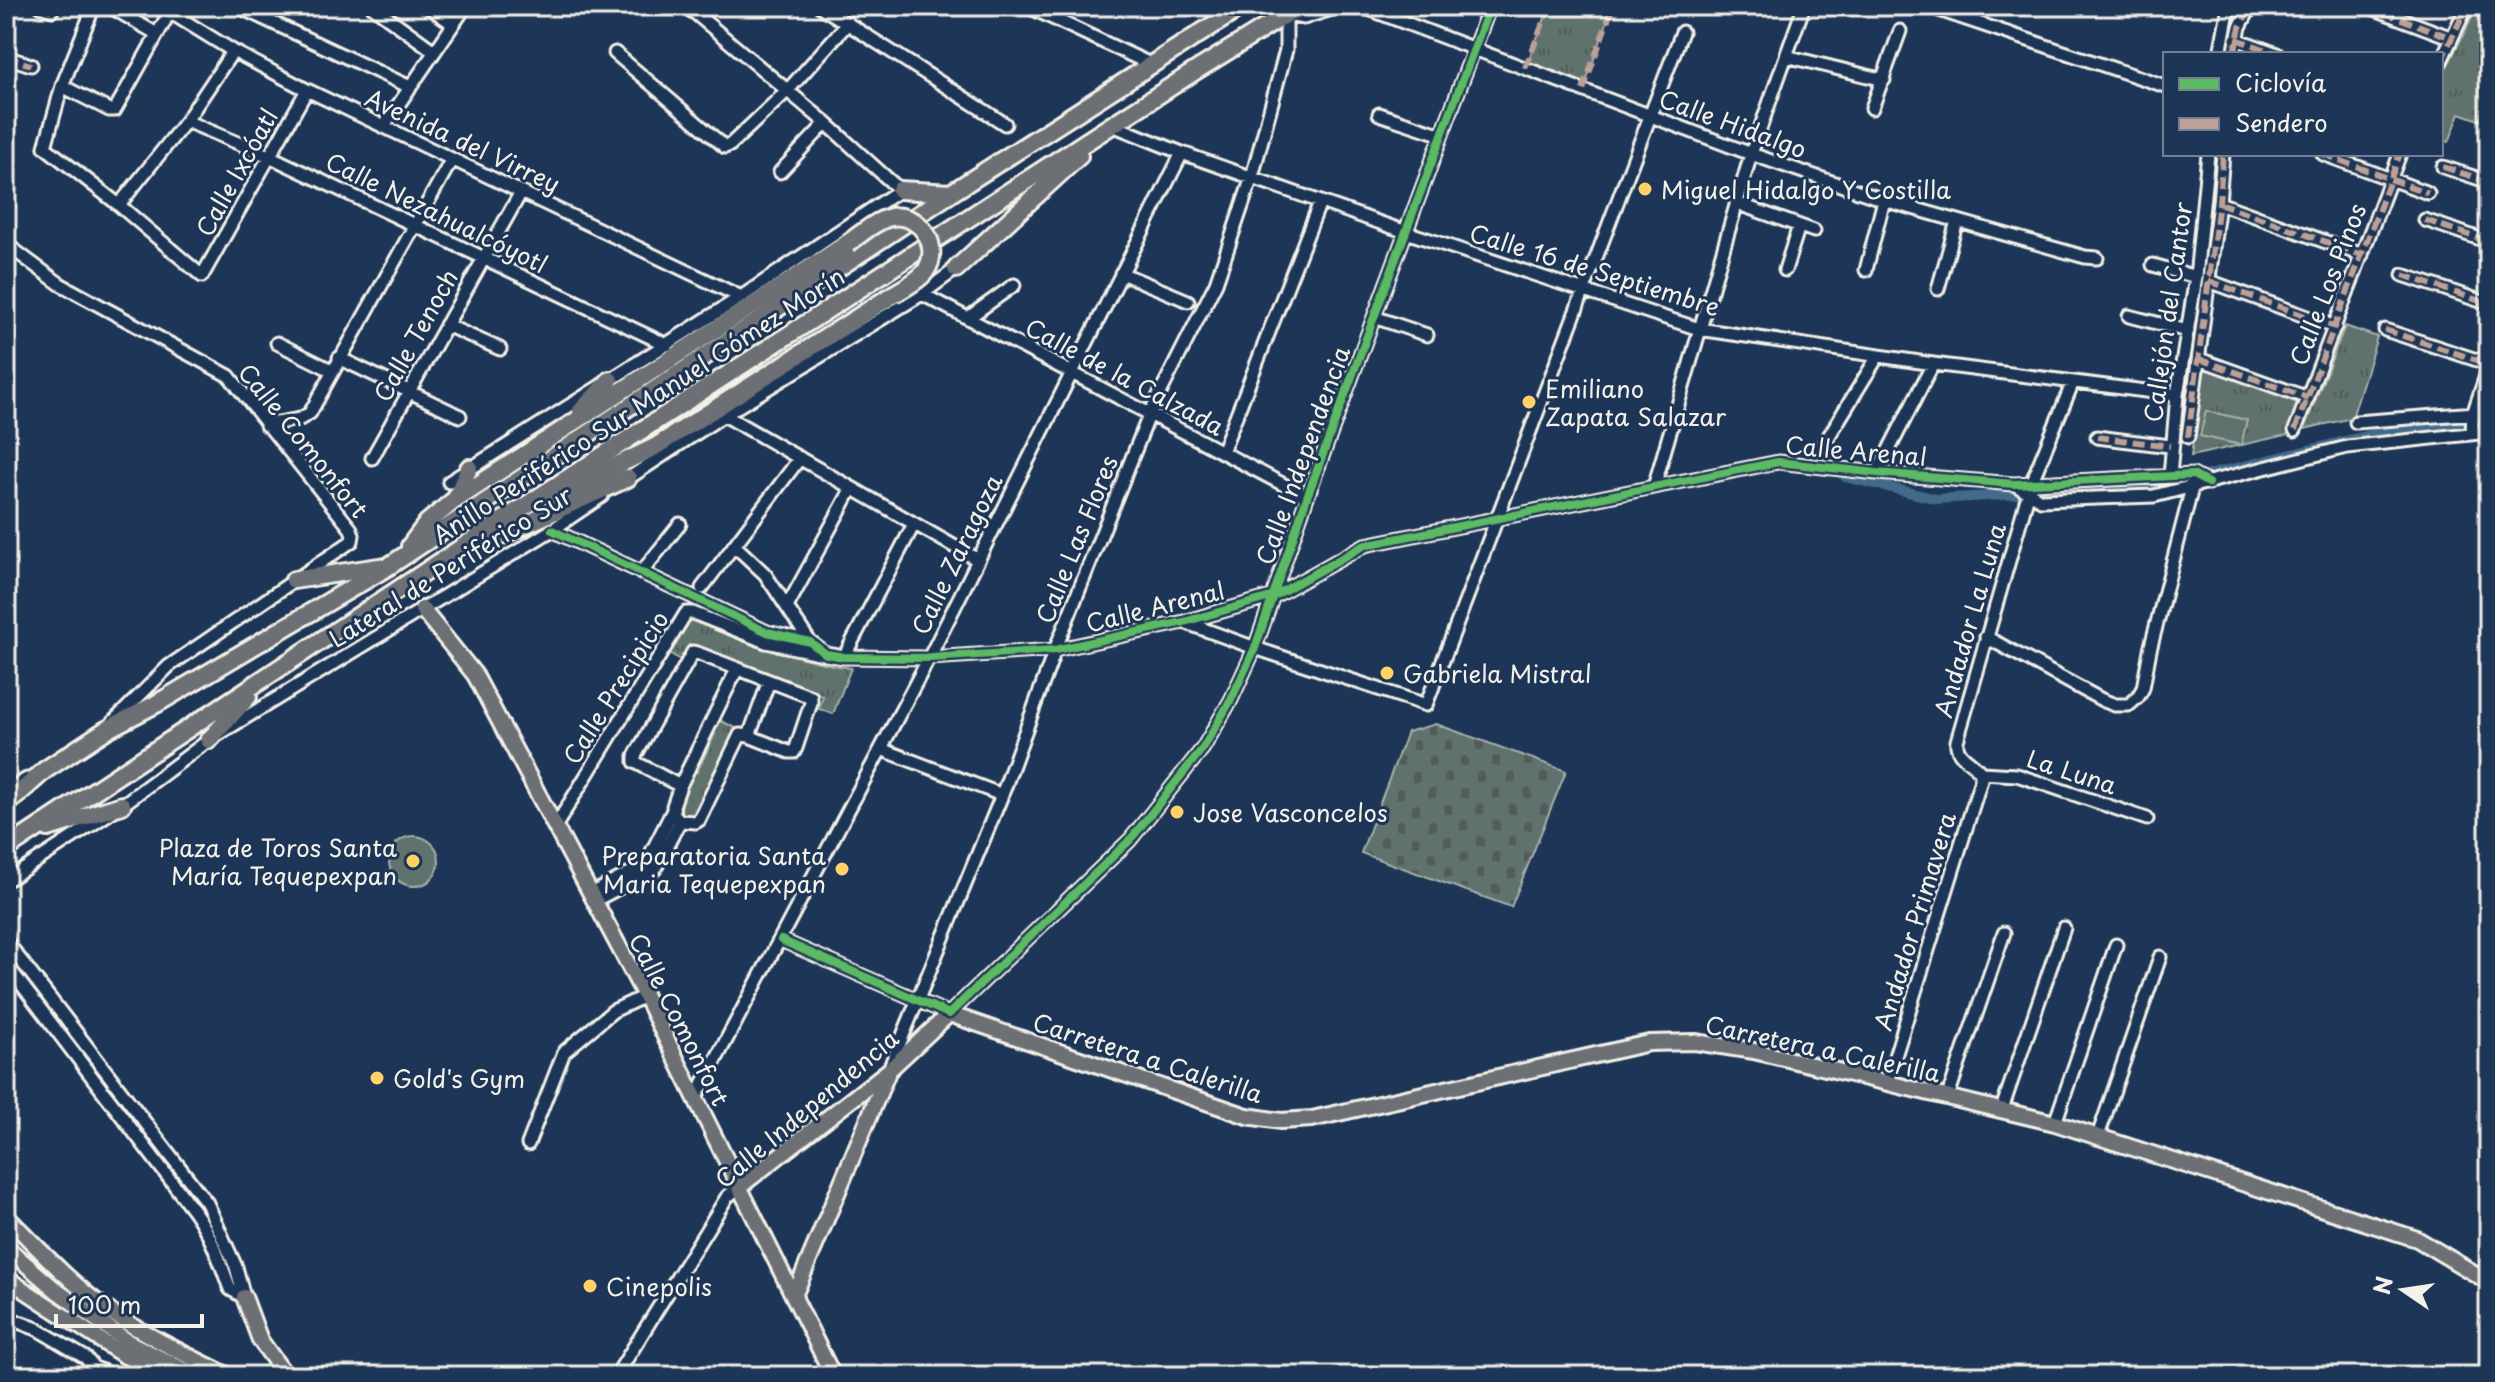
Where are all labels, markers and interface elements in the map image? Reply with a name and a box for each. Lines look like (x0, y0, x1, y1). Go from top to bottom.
legend (2163, 52, 2443, 156)
text: Ciclovía (2235, 64, 2326, 100)
street label: Avenida del Virrey (360, 79, 566, 201)
street label: Calle Hidalgo (1654, 80, 1812, 166)
street label: Calle Ixcóatl (186, 101, 286, 243)
text: Sendero (2235, 104, 2327, 140)
street label: Calle Nezahualcóyotl (320, 143, 554, 281)
place label: Miguel Hidalgo Y Costilla (1661, 171, 1951, 207)
marker: Miguel Hidalgo Y Costilla (1636, 180, 1654, 198)
street label: Calle Los Pinos (2280, 198, 2374, 370)
street label: Callejón del Cantor (2134, 199, 2200, 424)
street label: Calle 16 de Septiembre (1465, 214, 1725, 324)
street label: Anillo Periférico Sur Manuel Gómez Morín (425, 258, 851, 552)
street label: Calle Tenoch (364, 262, 466, 408)
street label: Calle de la Calzada (1019, 308, 1231, 444)
street label: Calle Independencia (1246, 340, 1358, 569)
street label: Calle Comonfort (230, 355, 378, 525)
place label: Emiliano Zapata Salazar (1545, 370, 1727, 434)
marker: Emiliano Zapata Salazar (1520, 393, 1538, 411)
street label: Calle Arenal (1784, 426, 1928, 474)
street label: Calle Las Flores (1026, 449, 1126, 628)
street label: Calle Zaragoza (902, 468, 1010, 640)
street label: Lateral de Periférico Sur (321, 476, 579, 656)
street label: Andador La Luna (1924, 519, 2014, 721)
street label: Calle Arenal (1082, 571, 1228, 641)
street label: Calle Precipicio (553, 603, 677, 771)
place label: Gabriela Mistral (1403, 655, 1592, 691)
marker: Gabriela Mistral (1378, 664, 1396, 682)
street label: La Luna (2023, 740, 2121, 802)
place label: Jose Vasconcelos (1193, 794, 1388, 830)
marker: Jose Vasconcelos (1168, 803, 1186, 821)
street label: Andador Primavera (1864, 807, 1964, 1035)
place label: Plaza de Toros Santa María Tequepexpan (159, 829, 397, 893)
place label: Preparatoria Santa Maria Tequepexpan (601, 837, 826, 901)
marker: Plaza de Toros Santa María Tequepexpan (404, 852, 422, 870)
marker: Preparatoria Santa Maria Tequepexpan (833, 860, 851, 878)
street label: Calle Comonfort (621, 926, 739, 1112)
street label: Carretera a Calerilla (1028, 1003, 1268, 1111)
street label: Carretera a Calerilla (1702, 1005, 1944, 1091)
street label: Calle Independencia (706, 1020, 906, 1196)
place label: Gold's Gym (393, 1060, 525, 1096)
marker: Gold's Gym (368, 1069, 386, 1087)
north arrow (2363, 1250, 2443, 1330)
place label: Cinepolis (606, 1268, 712, 1304)
text: N (2364, 1273, 2400, 1297)
marker: Cinepolis (581, 1277, 599, 1295)
scale bar (56, 1278, 202, 1328)
text: 100 m (68, 1286, 141, 1322)

